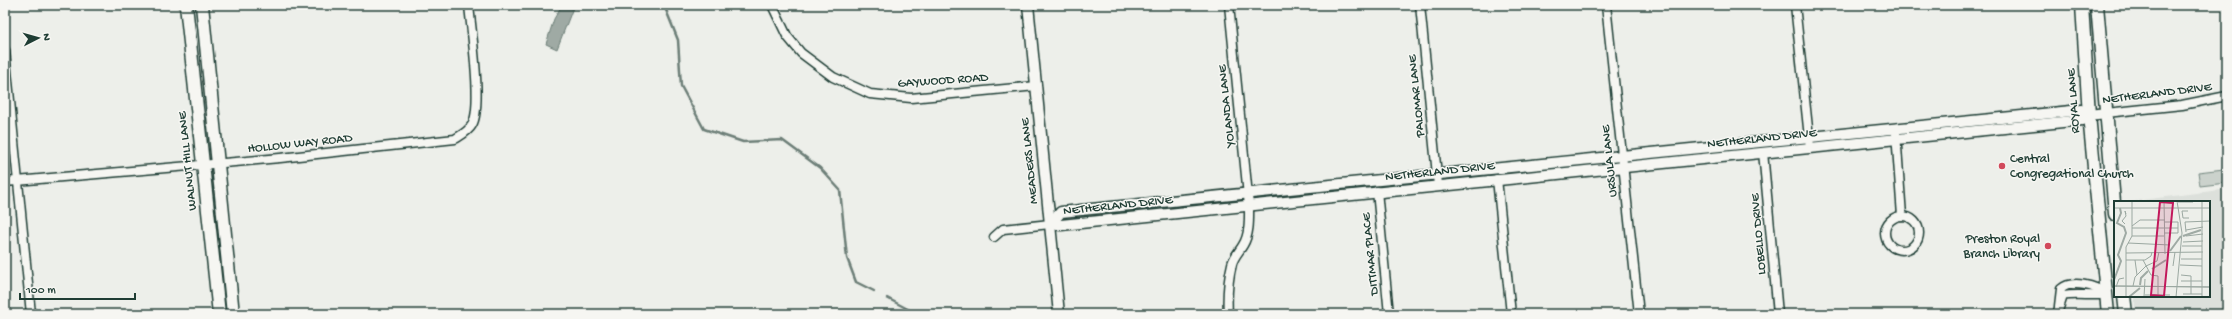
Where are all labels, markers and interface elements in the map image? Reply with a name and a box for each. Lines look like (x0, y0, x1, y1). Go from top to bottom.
north arrow (18, 18, 58, 58)
text: N (40, 33, 52, 41)
street label: PALOMAR LANE (1405, 53, 1429, 139)
street label: YOLANDA LANE (1215, 63, 1239, 149)
street label: ROYAL LANE (2064, 67, 2084, 134)
street label: GAYWOOD ROAD (897, 70, 989, 92)
street label: NETHERLAND DRIVE (2101, 80, 2213, 108)
street label: WALNUT HILL LANE (175, 110, 201, 211)
street label: MEADERS LANE (1018, 116, 1042, 205)
street label: URSULA LANE (1599, 123, 1621, 198)
street label: NETHERLAND DRIVE (1706, 126, 1818, 152)
street label: HOLLOW WAY ROAD (247, 131, 354, 157)
place label: Central Congregational Church (2010, 152, 2134, 182)
street label: NETHERLAND DRIVE (1384, 159, 1496, 185)
marker: Central Congregational Church (1997, 161, 2007, 171)
street label: LOBELLO DRIVE (1748, 192, 1770, 275)
street label: NETHERLAND DRIVE (1062, 193, 1174, 219)
inset map (2114, 201, 2210, 297)
street label: DITTMAR PLACE (1359, 211, 1383, 297)
place label: Preston Royal Branch Library (1963, 232, 2041, 262)
marker: Preston Royal Branch Library (2043, 241, 2053, 251)
scale bar (20, 275, 135, 301)
text: 100 m (25, 284, 56, 298)

